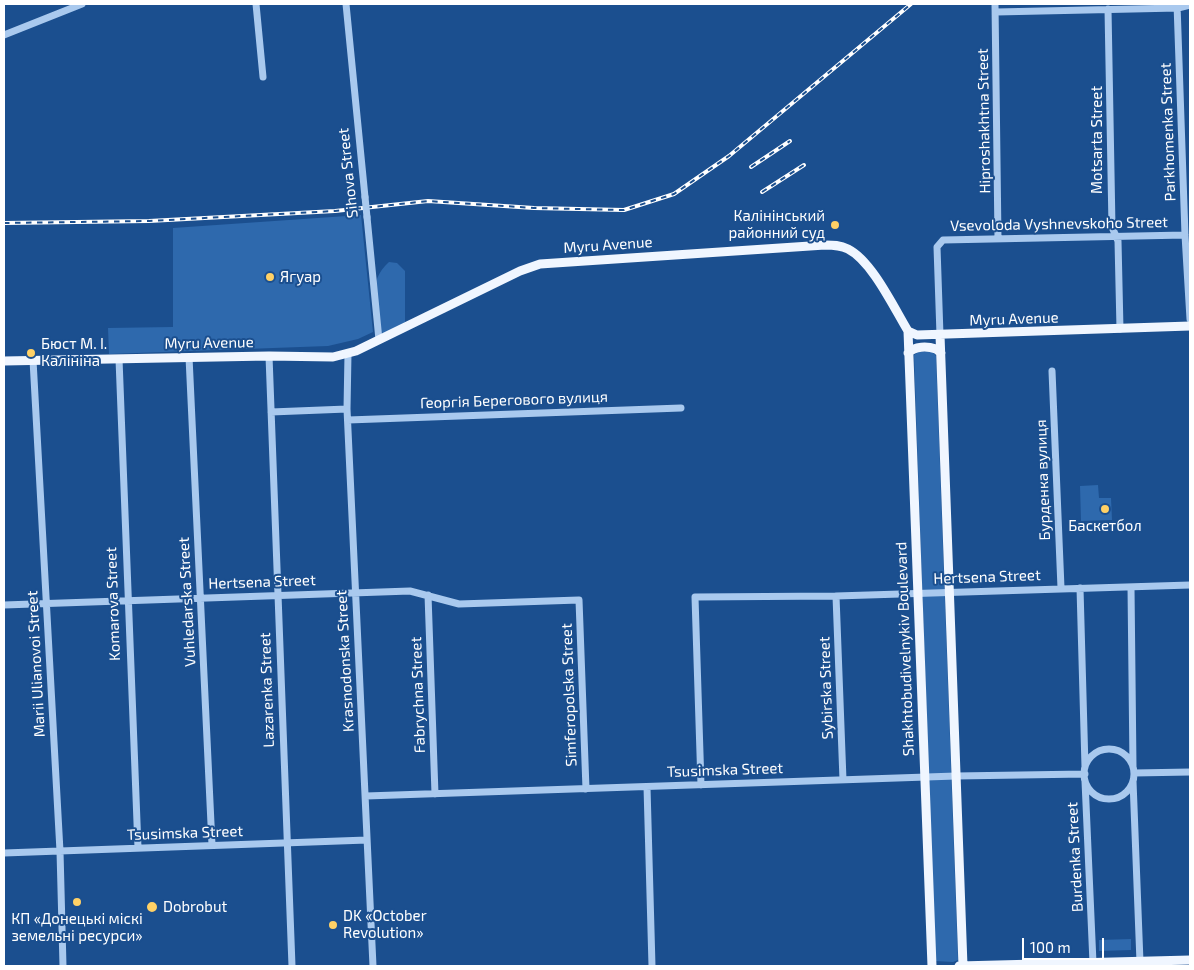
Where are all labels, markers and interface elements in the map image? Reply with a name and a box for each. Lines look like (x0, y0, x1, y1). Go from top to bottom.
street label: Hiproshakhtna Street (974, 48, 994, 194)
street label: Parkhomenka Street (1157, 62, 1179, 202)
street label: Motsarta Street (1088, 86, 1106, 194)
street label: Sihova Street (334, 127, 362, 219)
place label: Калінінський районний суд (729, 207, 825, 242)
street label: Vsevoloda Vyshnevskoho Street (950, 213, 1168, 235)
marker: Калінінський районний суд (829, 219, 841, 231)
street label: Myru Avenue (563, 233, 653, 257)
place label: Ягуар (280, 268, 321, 286)
marker: Ягуар (264, 271, 276, 283)
street label: Myru Avenue (969, 308, 1059, 330)
street label: Myru Avenue (164, 333, 254, 353)
place label: Бюст М. І. Калініна (41, 335, 107, 370)
marker: Бюст М. І. Калініна (25, 347, 37, 359)
street label: Георгія Берегового вулиця (420, 388, 608, 412)
street label: Бурденка вулиця (1032, 419, 1054, 541)
marker: Баскетбол (1099, 503, 1111, 515)
place label: Баскетбол (1068, 517, 1142, 535)
street label: Vuhledarska Street (175, 537, 199, 667)
street label: Shakhtobudivelnykiv Boulevard (892, 542, 918, 756)
street label: Komarova Street (102, 547, 124, 661)
street label: Hertsena Street (933, 566, 1041, 588)
street label: Hertsena Street (208, 571, 316, 593)
street label: Krasnodonska Street (332, 589, 358, 733)
street label: Marii Ulianovoi Street (23, 590, 49, 738)
street label: Simferopolska Street (558, 623, 580, 767)
street label: Lazarenka Street (256, 632, 278, 748)
street label: Sybirska Street (815, 636, 837, 740)
street label: Fabrychna Street (407, 637, 429, 753)
street label: Tsusimska Street (667, 759, 783, 781)
street label: Burdenka Street (1063, 802, 1087, 912)
street label: Tsusimska Street (127, 822, 243, 844)
marker: КП «Донецькі міскі земельні ресурси» (71, 896, 83, 908)
place label: Dobrobut (163, 898, 227, 916)
marker: Dobrobut (145, 900, 159, 914)
place label: DK «October Revolution» (343, 907, 427, 942)
place label: КП «Донецькі міскі земельні ресурси» (11, 910, 143, 945)
marker: DK «October Revolution» (327, 919, 339, 931)
scale bar (1024, 928, 1106, 960)
text: 100 m (1030, 938, 1071, 956)

